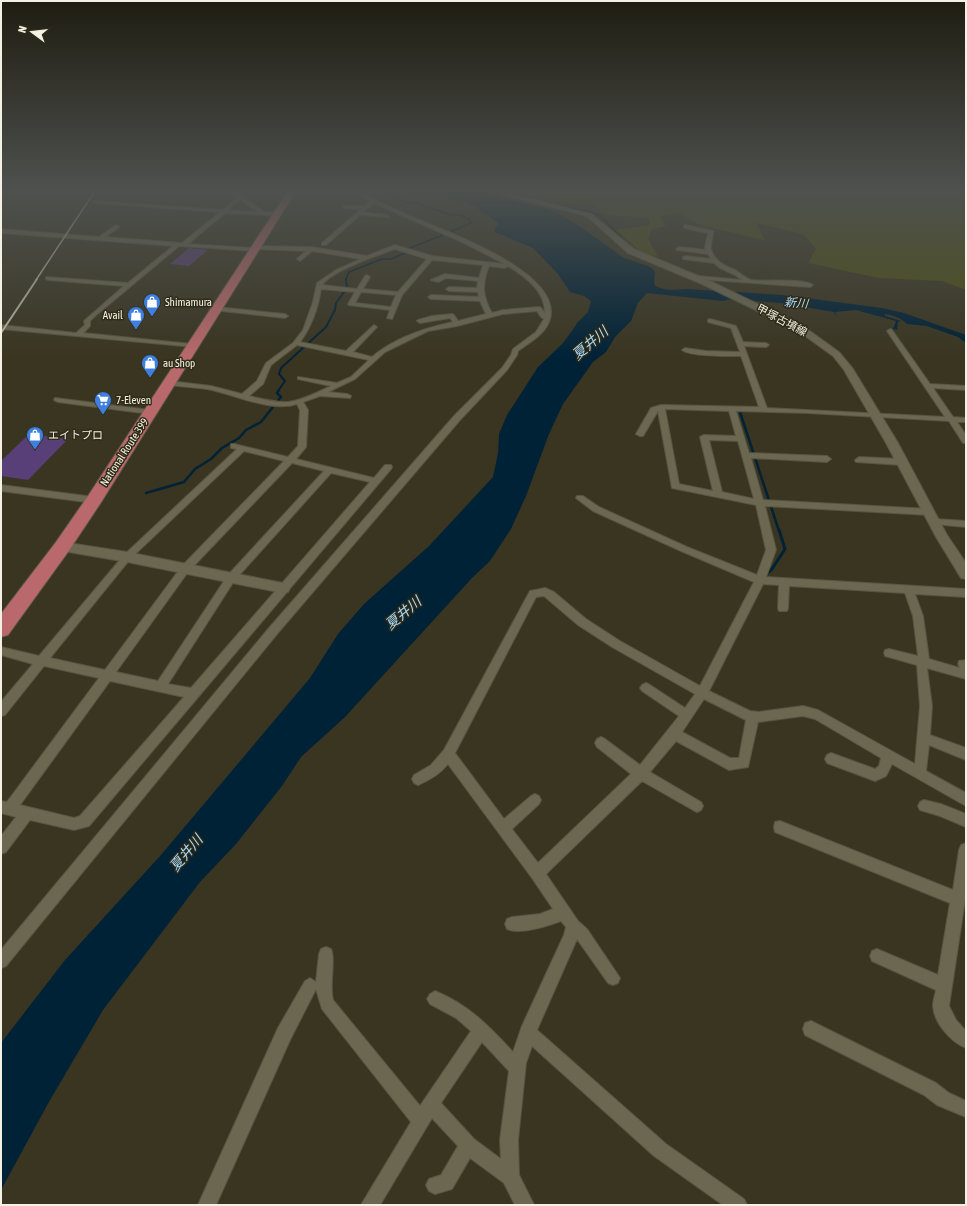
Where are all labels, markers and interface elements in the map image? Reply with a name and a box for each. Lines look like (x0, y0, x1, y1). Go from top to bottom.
north arrow (12, 12, 52, 52)
text: N (16, 25, 29, 34)
shop icon: Shimamura (142, 292, 162, 317)
water label: 新川 (783, 295, 811, 311)
place label: Shimamura (165, 296, 212, 308)
street label: 甲塚古墳線 (755, 302, 809, 338)
shop icon: Avail (126, 305, 146, 330)
place label: Avail (103, 309, 123, 321)
water label: 夏井川 (569, 322, 613, 363)
shop icon: au Shop (140, 353, 160, 378)
place label: au Shop (163, 357, 195, 369)
supermarket icon: 7-Eleven (93, 390, 113, 415)
place label: 7-Eleven (116, 394, 151, 406)
street label: National Route 399 (98, 416, 150, 488)
shop icon: エイトプロ (25, 425, 45, 450)
place label: エイトプロ (48, 429, 103, 441)
water label: 夏井川 (382, 592, 426, 633)
water label: 夏井川 (166, 830, 207, 874)

